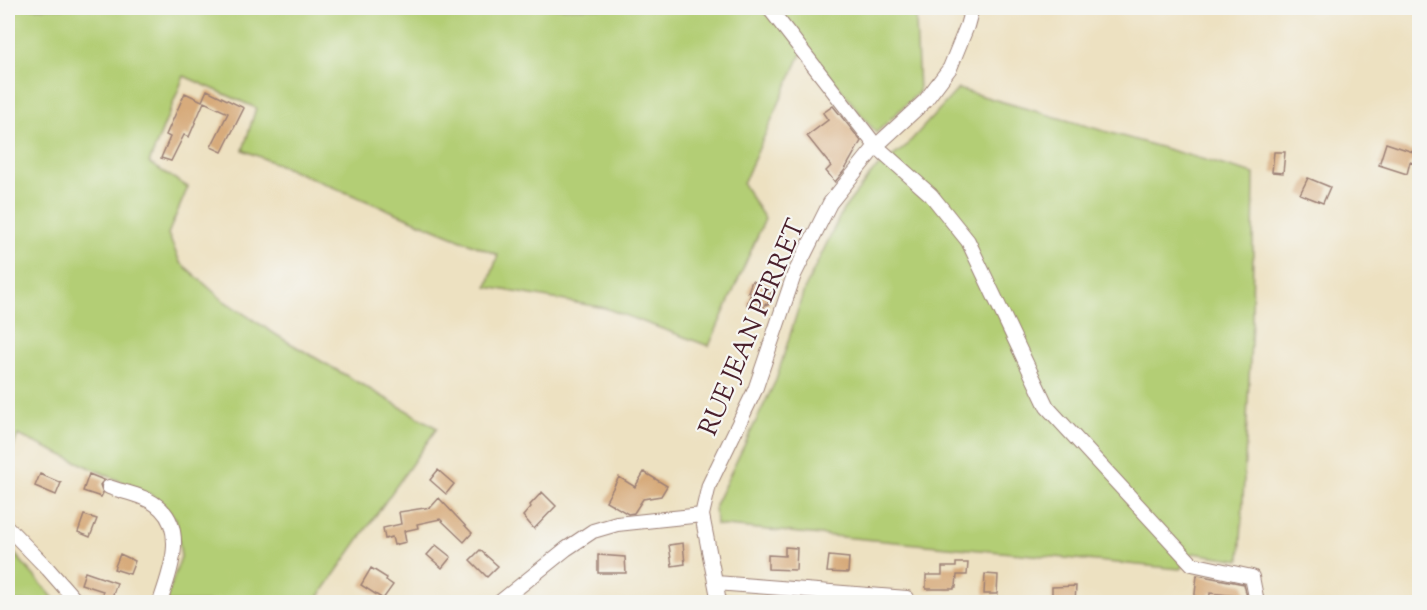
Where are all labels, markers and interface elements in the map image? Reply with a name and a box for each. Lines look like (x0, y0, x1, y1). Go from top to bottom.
street label: RUE JEAN PERRET (691, 214, 816, 442)

